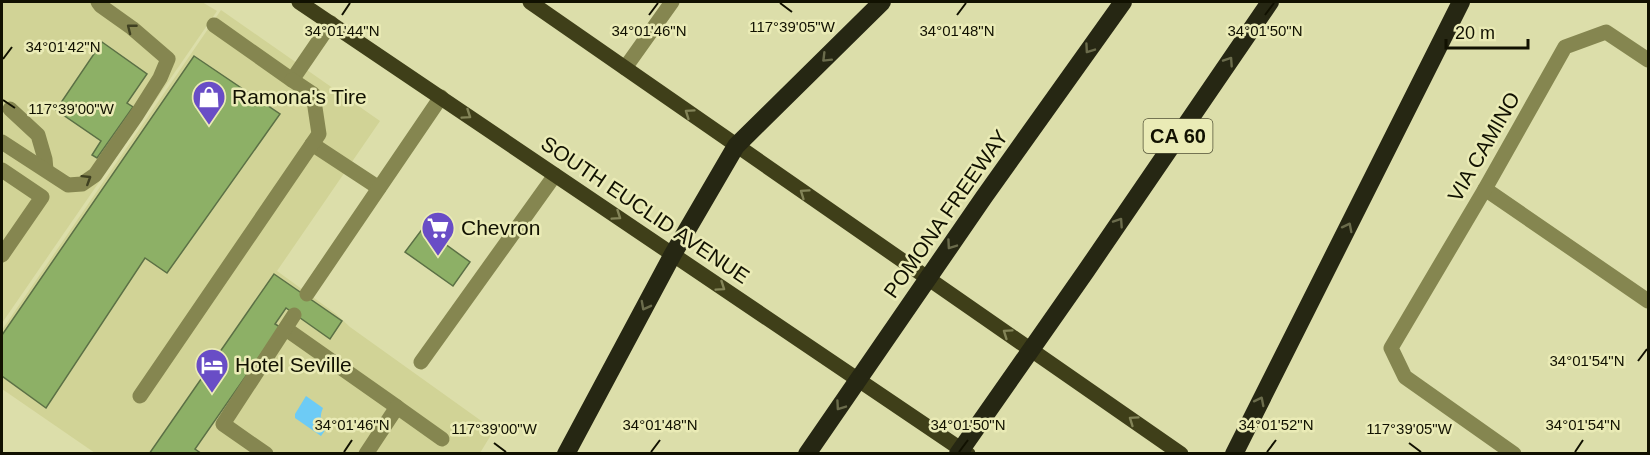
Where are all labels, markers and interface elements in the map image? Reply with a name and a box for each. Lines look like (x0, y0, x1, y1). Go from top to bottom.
scale bar (1446, 12, 1528, 50)
text: 117°39'05"W (749, 18, 836, 35)
text: 34°01'44"N (304, 22, 380, 39)
text: 34°01'46"N (611, 22, 687, 39)
text: 34°01'48"N (919, 22, 995, 39)
text: 34°01'50"N (1227, 22, 1303, 39)
text: 20 m (1455, 23, 1495, 43)
one-way arrow (127, 24, 138, 35)
text: 34°01'42"N (25, 38, 101, 55)
one-way arrow (1085, 43, 1096, 54)
one-way arrow (822, 50, 833, 61)
one-way arrow (1222, 57, 1233, 68)
shop icon: Ramona's Tire (191, 79, 227, 126)
place label: Ramona's Tire (232, 85, 367, 108)
street label: VIA CAMINO (1443, 88, 1524, 206)
text: 117°39'00"W (28, 100, 115, 117)
one-way arrow (460, 108, 471, 119)
one-way arrow (684, 109, 695, 120)
road number: CA 60 (1144, 119, 1212, 153)
street label: POMONA FREEWAY (879, 125, 1012, 302)
street label: SOUTH EUCLID AVENUE (537, 131, 754, 288)
one-way arrow (81, 176, 92, 187)
one-way arrow (800, 189, 811, 200)
one-way arrow (611, 209, 621, 221)
supermarket icon: Chevron (420, 210, 456, 257)
place label: Chevron (461, 216, 540, 239)
one-way arrow (1112, 218, 1123, 229)
one-way arrow (1340, 222, 1352, 233)
one-way arrow (947, 239, 958, 250)
one-way arrow (714, 280, 725, 291)
one-way arrow (641, 299, 652, 310)
one-way arrow (1003, 329, 1014, 340)
hotel icon: Hotel Seville (194, 347, 230, 394)
text: 34°01'54"N (1549, 352, 1625, 369)
place label: Hotel Seville (235, 353, 352, 376)
one-way arrow (1253, 397, 1265, 408)
one-way arrow (836, 399, 847, 410)
text: 34°01'46"N (314, 416, 390, 433)
text: 34°01'48"N (622, 416, 698, 433)
text: 34°01'50"N (930, 416, 1006, 433)
one-way arrow (1129, 416, 1140, 427)
text: 34°01'52"N (1238, 416, 1314, 433)
text: 34°01'54"N (1545, 416, 1621, 433)
text: 117°39'00"W (451, 420, 538, 437)
text: 117°39'05"W (1366, 420, 1453, 437)

